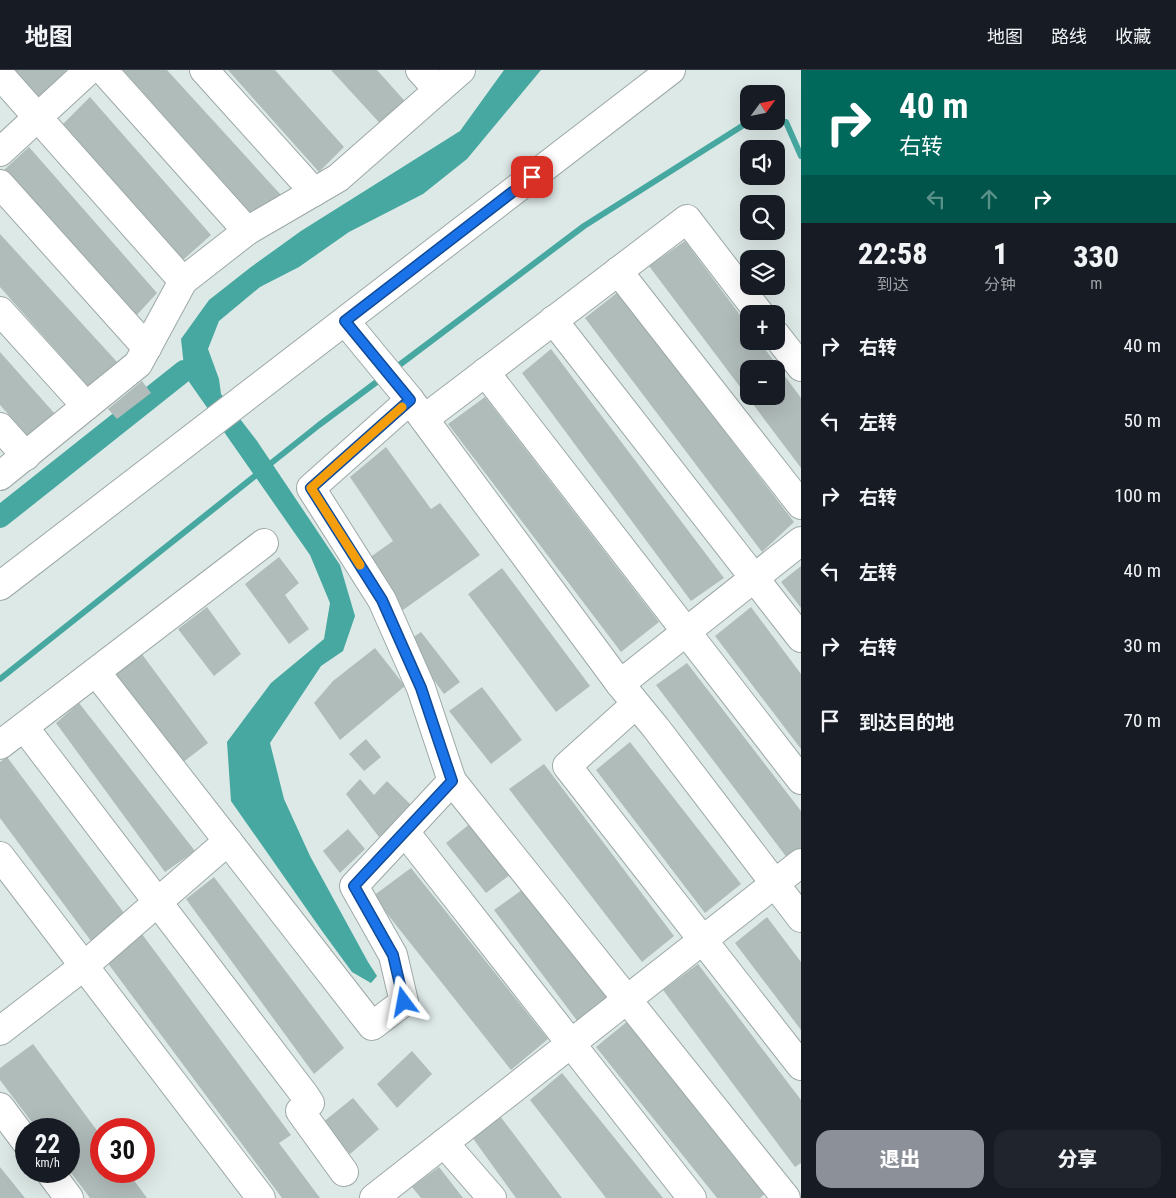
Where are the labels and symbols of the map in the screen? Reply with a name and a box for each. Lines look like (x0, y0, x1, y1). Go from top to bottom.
north arrow (740, 85, 785, 130)
pin (511, 156, 553, 198)
position arrow (377, 975, 429, 1027)
speed limit sign: 30 (90, 1118, 155, 1183)

